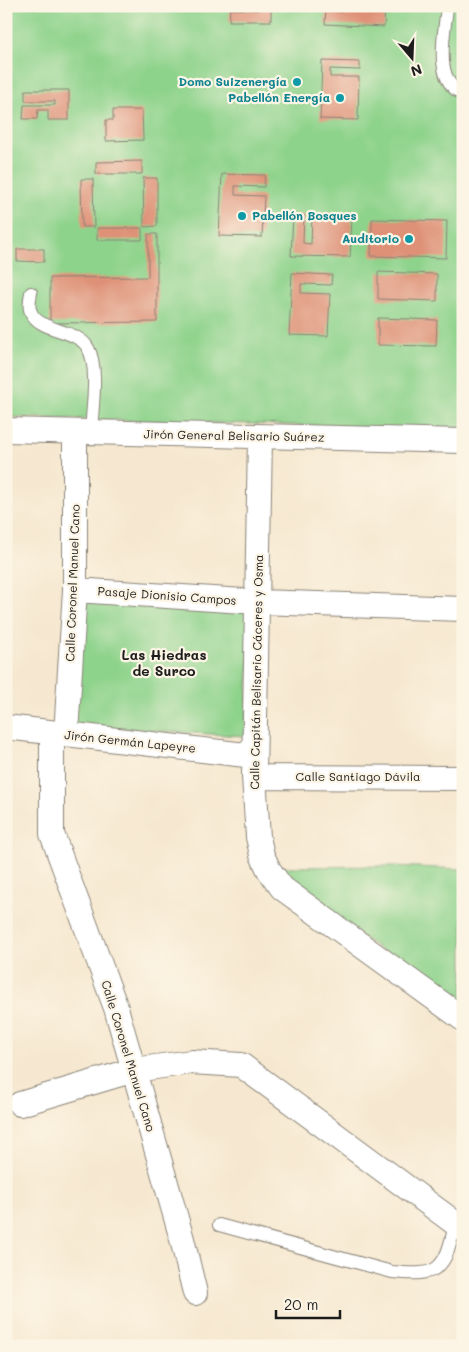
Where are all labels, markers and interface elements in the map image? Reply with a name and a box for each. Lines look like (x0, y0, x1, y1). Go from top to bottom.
north arrow (386, 32, 436, 82)
text: N (408, 60, 425, 81)
place label: Domo Suizenergía (179, 73, 287, 89)
marker: Domo Suizenergía (291, 76, 303, 88)
place label: Pabellón Energía (228, 89, 330, 105)
marker: Pabellón Energía (334, 92, 346, 104)
place label: Pabellón Bosques (252, 207, 357, 223)
marker: Pabellón Bosques (236, 210, 248, 222)
place label: Auditorio (342, 230, 399, 246)
marker: Auditorio (403, 233, 415, 245)
street label: Jirón General Belisario Suárez (143, 425, 325, 445)
street label: Calle Coronel Manuel Cano (61, 504, 83, 662)
street label: Calle Capitán Belisario Cáceres y Osma (246, 554, 266, 790)
street label: Pasaje Dionisio Campos (97, 582, 237, 608)
district label: Las Hiedras de Surco (122, 645, 206, 680)
street label: Jirón Germán Lapeyre (64, 726, 197, 756)
street label: Calle Santiago Dávila (296, 768, 420, 784)
street label: Calle Coronel Manuel Cano (98, 978, 160, 1133)
scale bar (276, 1287, 340, 1319)
text: 20 m (284, 1294, 318, 1314)

